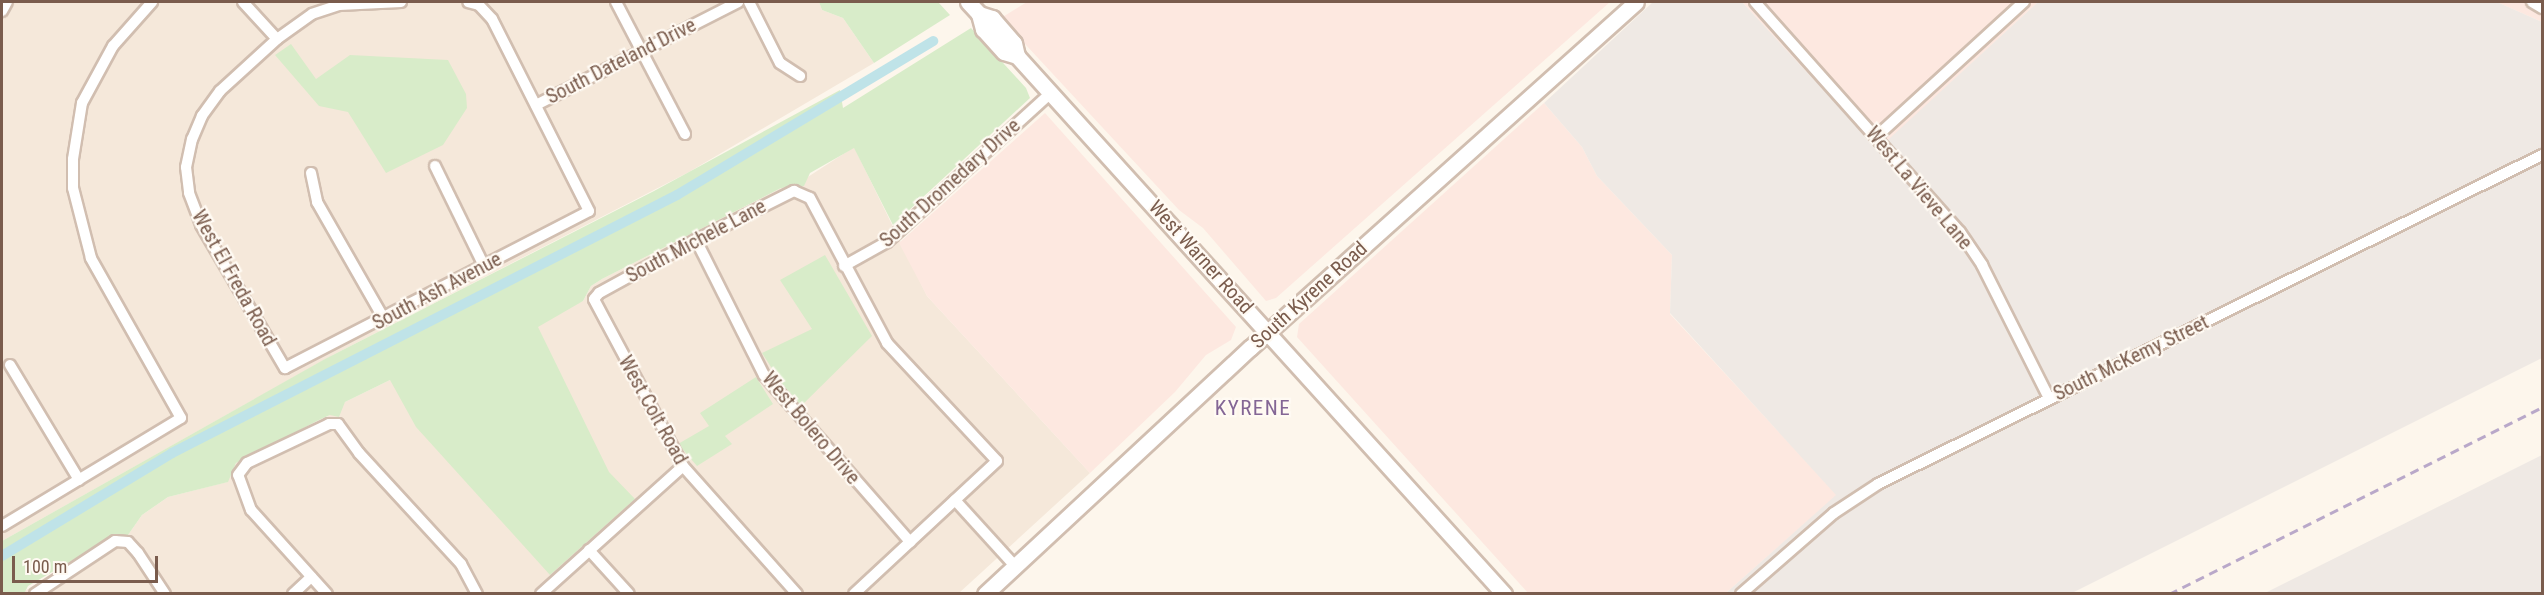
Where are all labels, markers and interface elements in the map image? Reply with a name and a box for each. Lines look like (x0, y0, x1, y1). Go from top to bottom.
street label: South Dateland Drive (542, 13, 700, 109)
street label: South Dromedary Drive (875, 114, 1025, 252)
street label: West La Vieve Lane (1861, 122, 1977, 254)
street label: South Michele Lane (622, 194, 770, 288)
street label: West Warner Road (1144, 195, 1258, 319)
street label: West El Freda Road (187, 206, 281, 350)
street label: South Kyrene Road (1246, 237, 1372, 353)
street label: South Ash Avenue (368, 247, 506, 335)
street label: South McKemy Street (2050, 310, 2212, 406)
street label: West Colt Road (613, 351, 693, 469)
street label: West Bolero Drive (757, 367, 865, 489)
district label: KYRENE (1215, 395, 1291, 421)
scale bar (15, 544, 160, 582)
text: 100 m (23, 556, 67, 577)

